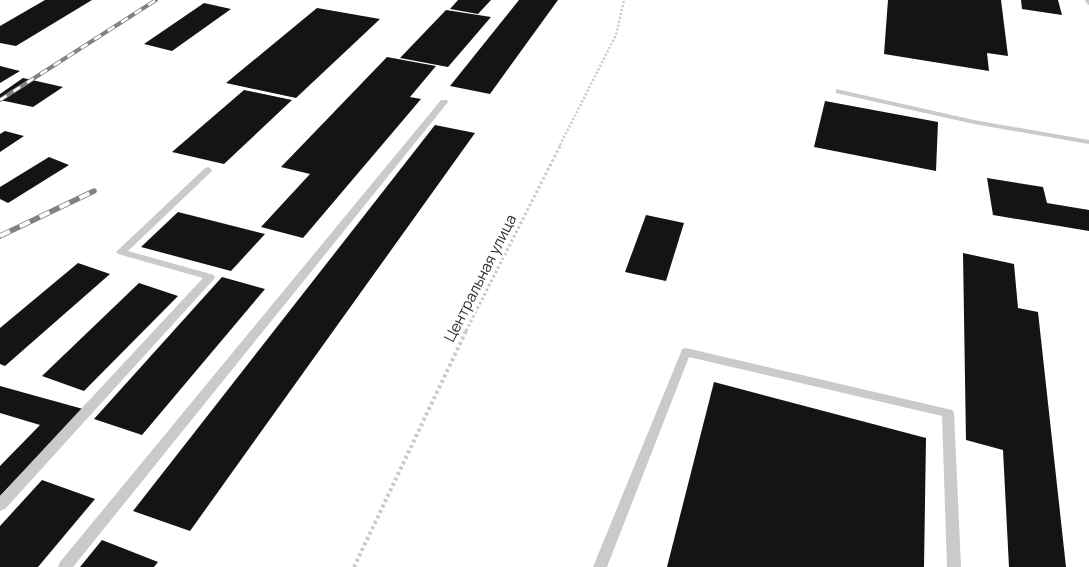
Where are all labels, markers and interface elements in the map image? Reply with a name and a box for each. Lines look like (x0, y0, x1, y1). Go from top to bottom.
street label: Центральная улица (439, 211, 521, 345)

